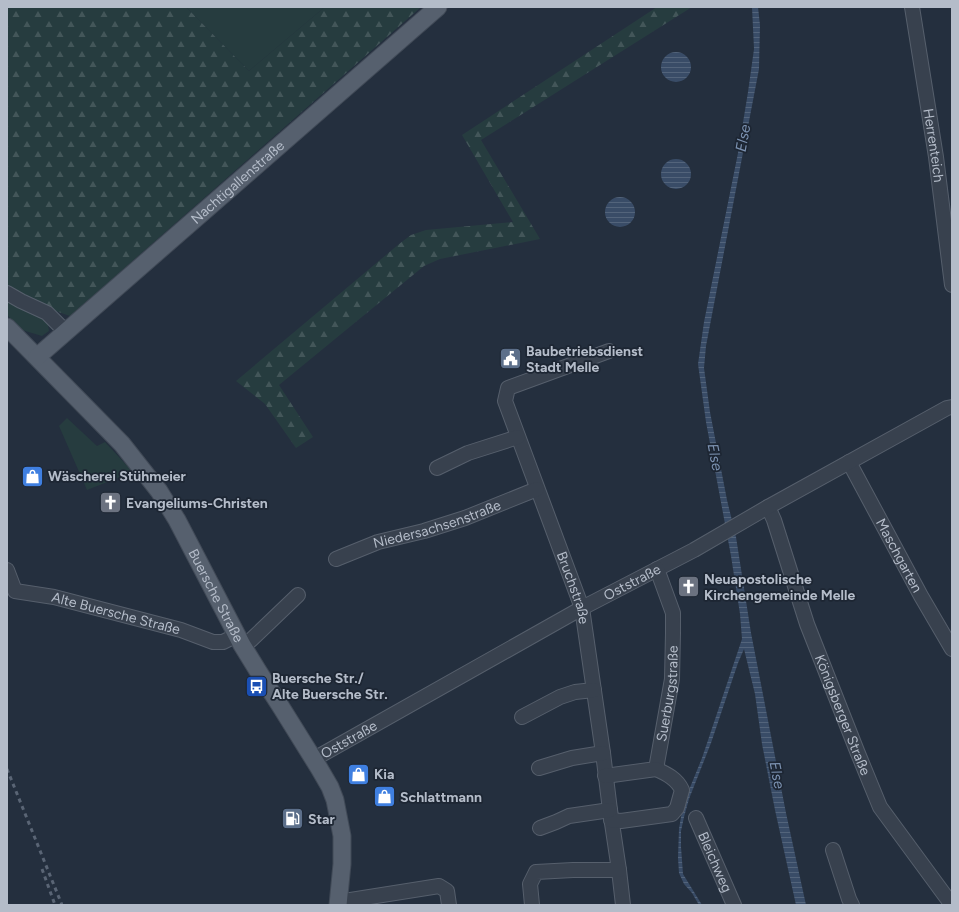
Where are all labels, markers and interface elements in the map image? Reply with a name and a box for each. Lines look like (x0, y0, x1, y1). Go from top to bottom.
street label: Herrenteich (920, 107, 948, 183)
water label: Else (732, 123, 754, 153)
street label: Nachtigallenstraße (187, 137, 288, 227)
place label: Baubetriebsdienst Stadt Melle (526, 343, 644, 376)
public building icon: Baubetriebsdienst Stadt Melle (498, 346, 524, 372)
water label: Else (704, 442, 726, 472)
shop icon: Wäscherei Stühmeier (19, 463, 45, 489)
place label: Wäscherei Stühmeier (48, 468, 187, 485)
church icon: Evangeliums-Christen (98, 490, 124, 516)
place label: Evangeliums-Christen (126, 495, 268, 512)
street label: Niedersachsenstraße (371, 496, 503, 551)
street label: Maschgarten (872, 515, 926, 596)
street label: Buersche Straße (185, 546, 248, 645)
street label: Bruchstraße (553, 549, 593, 626)
street label: Oststraße (601, 560, 664, 604)
place label: Neuapostolische Kirchengemeinde Melle (704, 571, 855, 604)
church icon: Neuapostolische Kirchengemeinde Melle (676, 574, 702, 600)
street label: Alte Buersche Straße (50, 588, 182, 638)
street label: Suerburgstraße (653, 645, 681, 743)
street label: Königsberger Straße (811, 652, 875, 778)
place label: Buersche Str./ Alte Buersche Str. (272, 670, 388, 703)
bus stop icon: Buersche Str./ Alte Buersche Str. (244, 673, 270, 699)
street label: Oststraße (318, 717, 380, 762)
water label: Else (766, 760, 788, 790)
shop icon: Kia (346, 761, 372, 787)
place label: Kia (374, 766, 394, 783)
shop icon: Schlattmann (372, 784, 398, 810)
place label: Schlattmann (400, 789, 482, 806)
fuel station icon: Star (279, 806, 305, 832)
place label: Star (308, 811, 335, 828)
street label: Bleichweg (695, 829, 736, 895)

